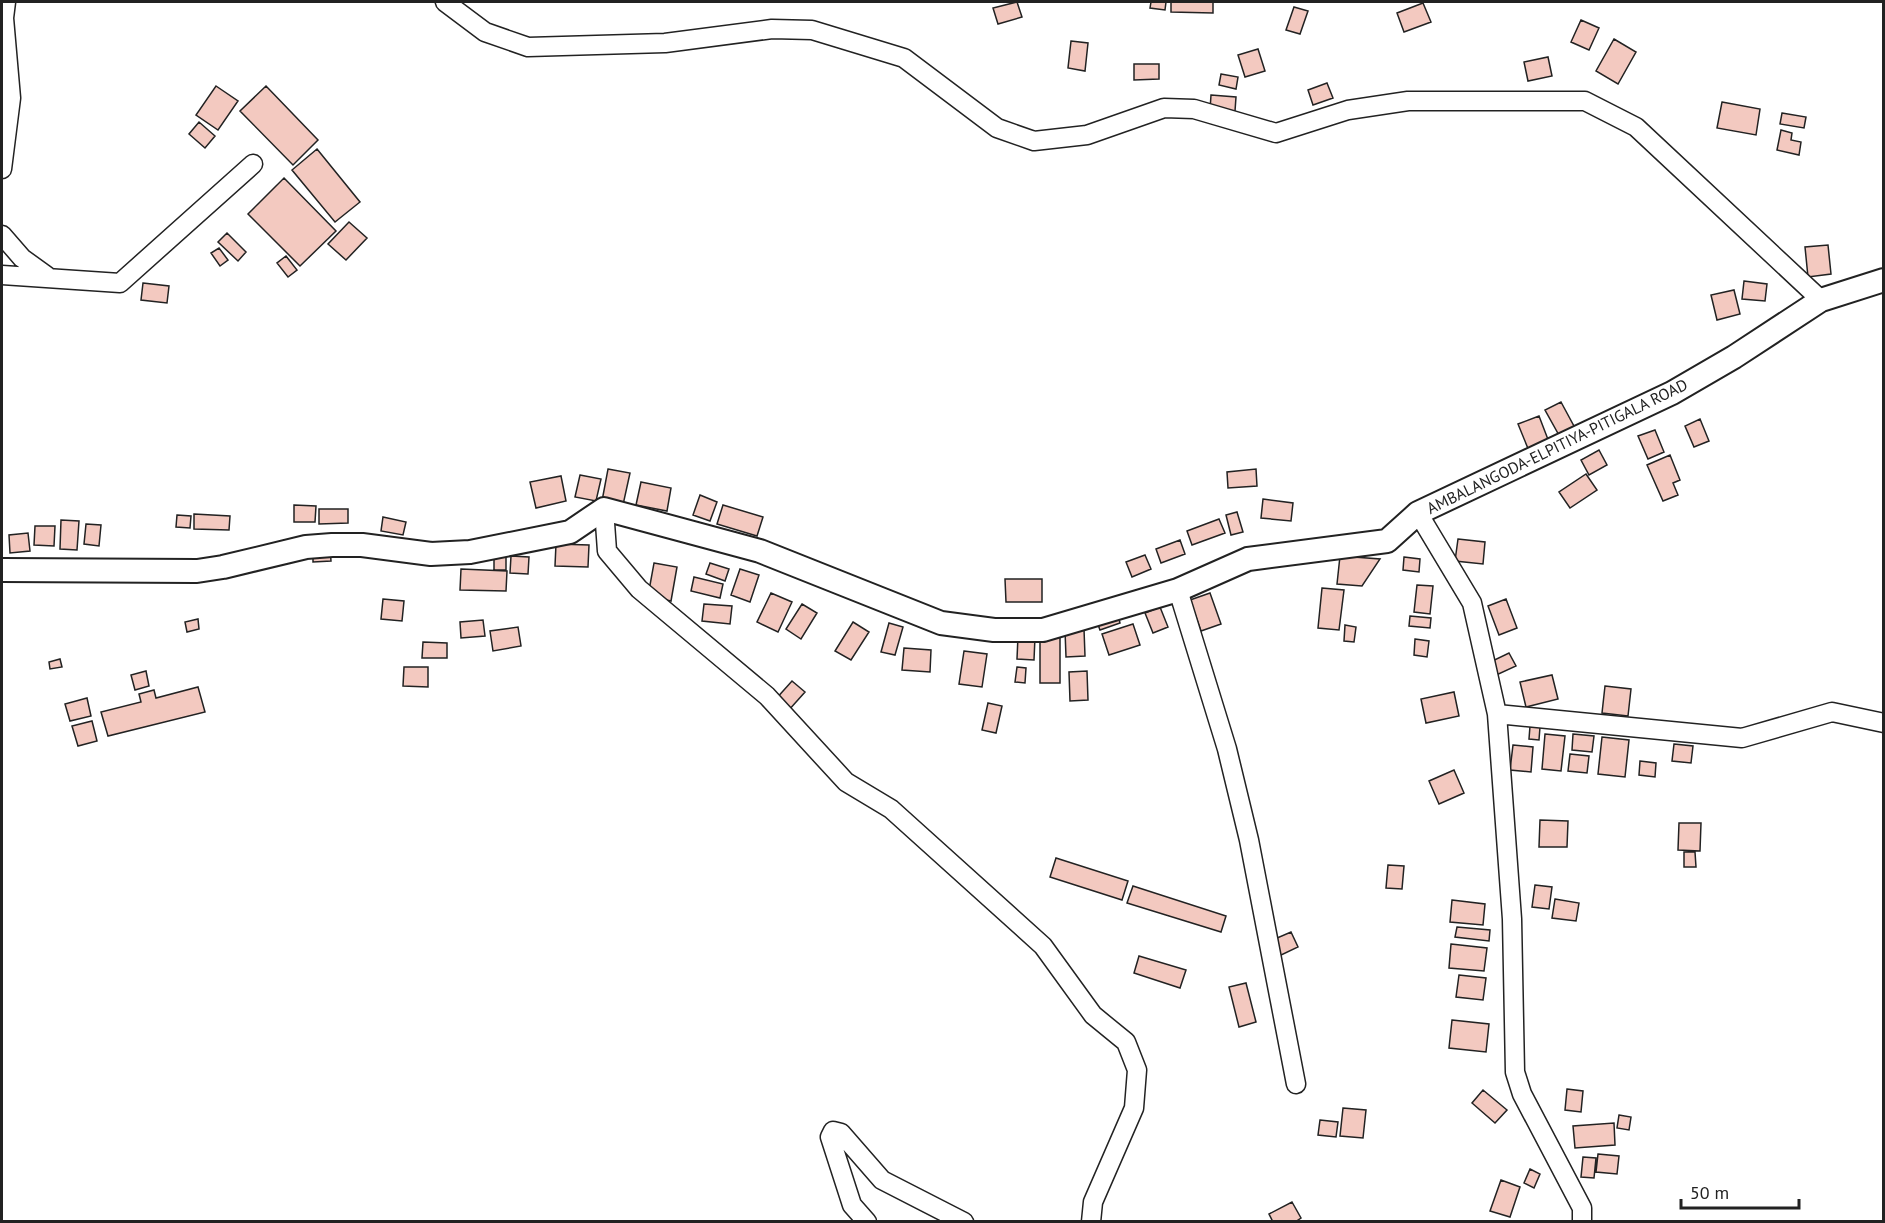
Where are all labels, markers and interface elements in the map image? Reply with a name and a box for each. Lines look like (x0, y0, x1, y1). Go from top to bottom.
street label: AMBALANGODA-ELPITIYA-PITIGALA ROAD (1423, 374, 1691, 518)
scale bar (1681, 1172, 1800, 1210)
text: 50 m (1690, 1181, 1729, 1204)

